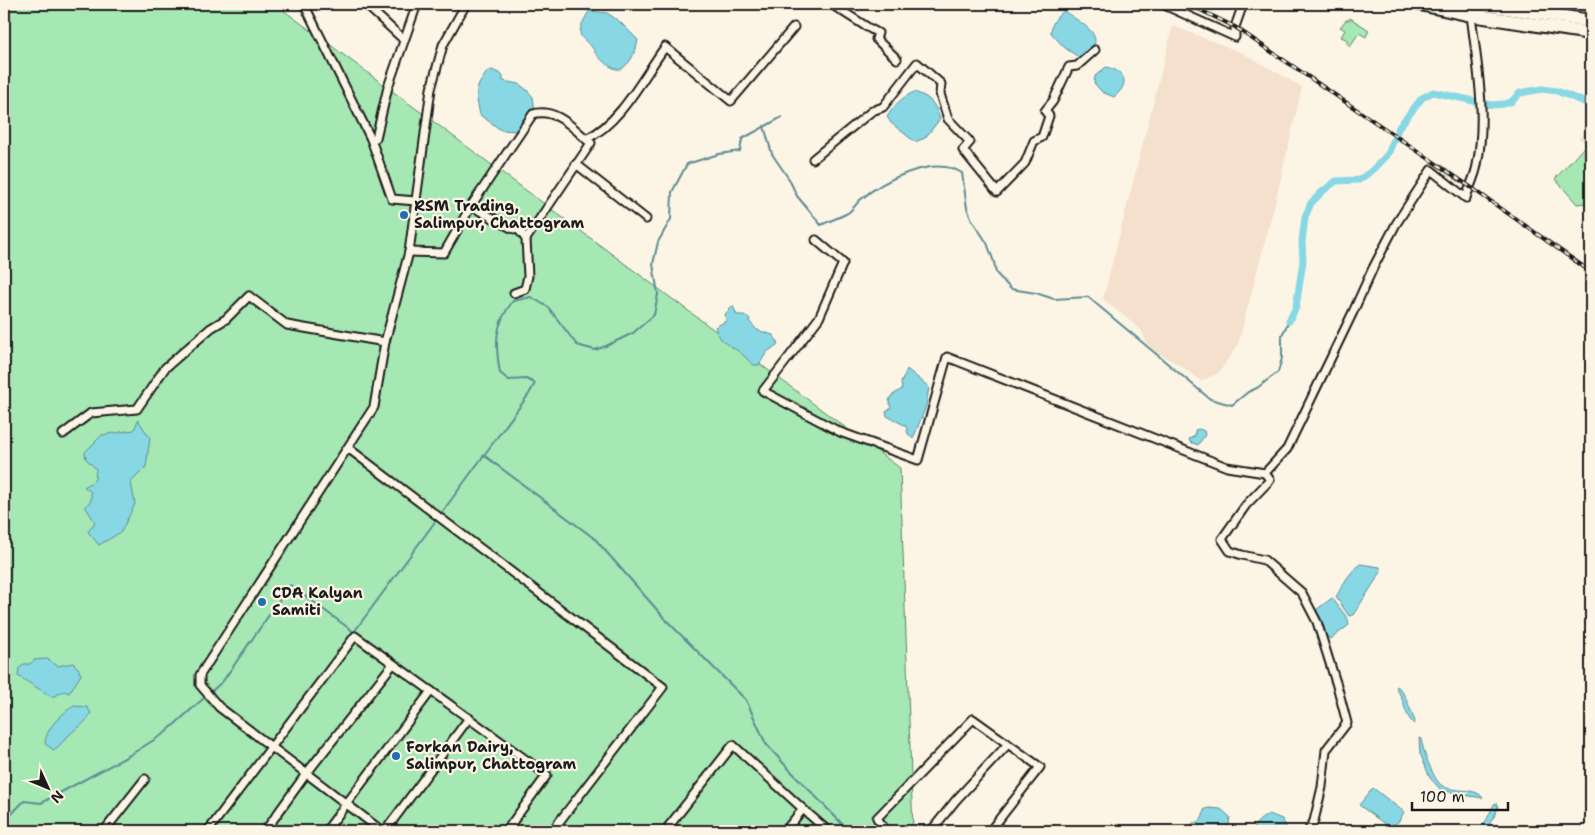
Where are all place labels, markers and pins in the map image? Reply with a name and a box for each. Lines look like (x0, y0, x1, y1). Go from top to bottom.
place label: RSM Trading, Salimpur, Chattogram (414, 196, 584, 233)
marker: RSM Trading, Salimpur, Chattogram (398, 209, 410, 221)
place label: CDA Kalyan Samiti (272, 583, 363, 620)
marker: CDA Kalyan Samiti (256, 596, 268, 608)
place label: Forkan Dairy, Salimpur, Chattogram (406, 737, 576, 774)
marker: Forkan Dairy, Salimpur, Chattogram (390, 750, 402, 762)

